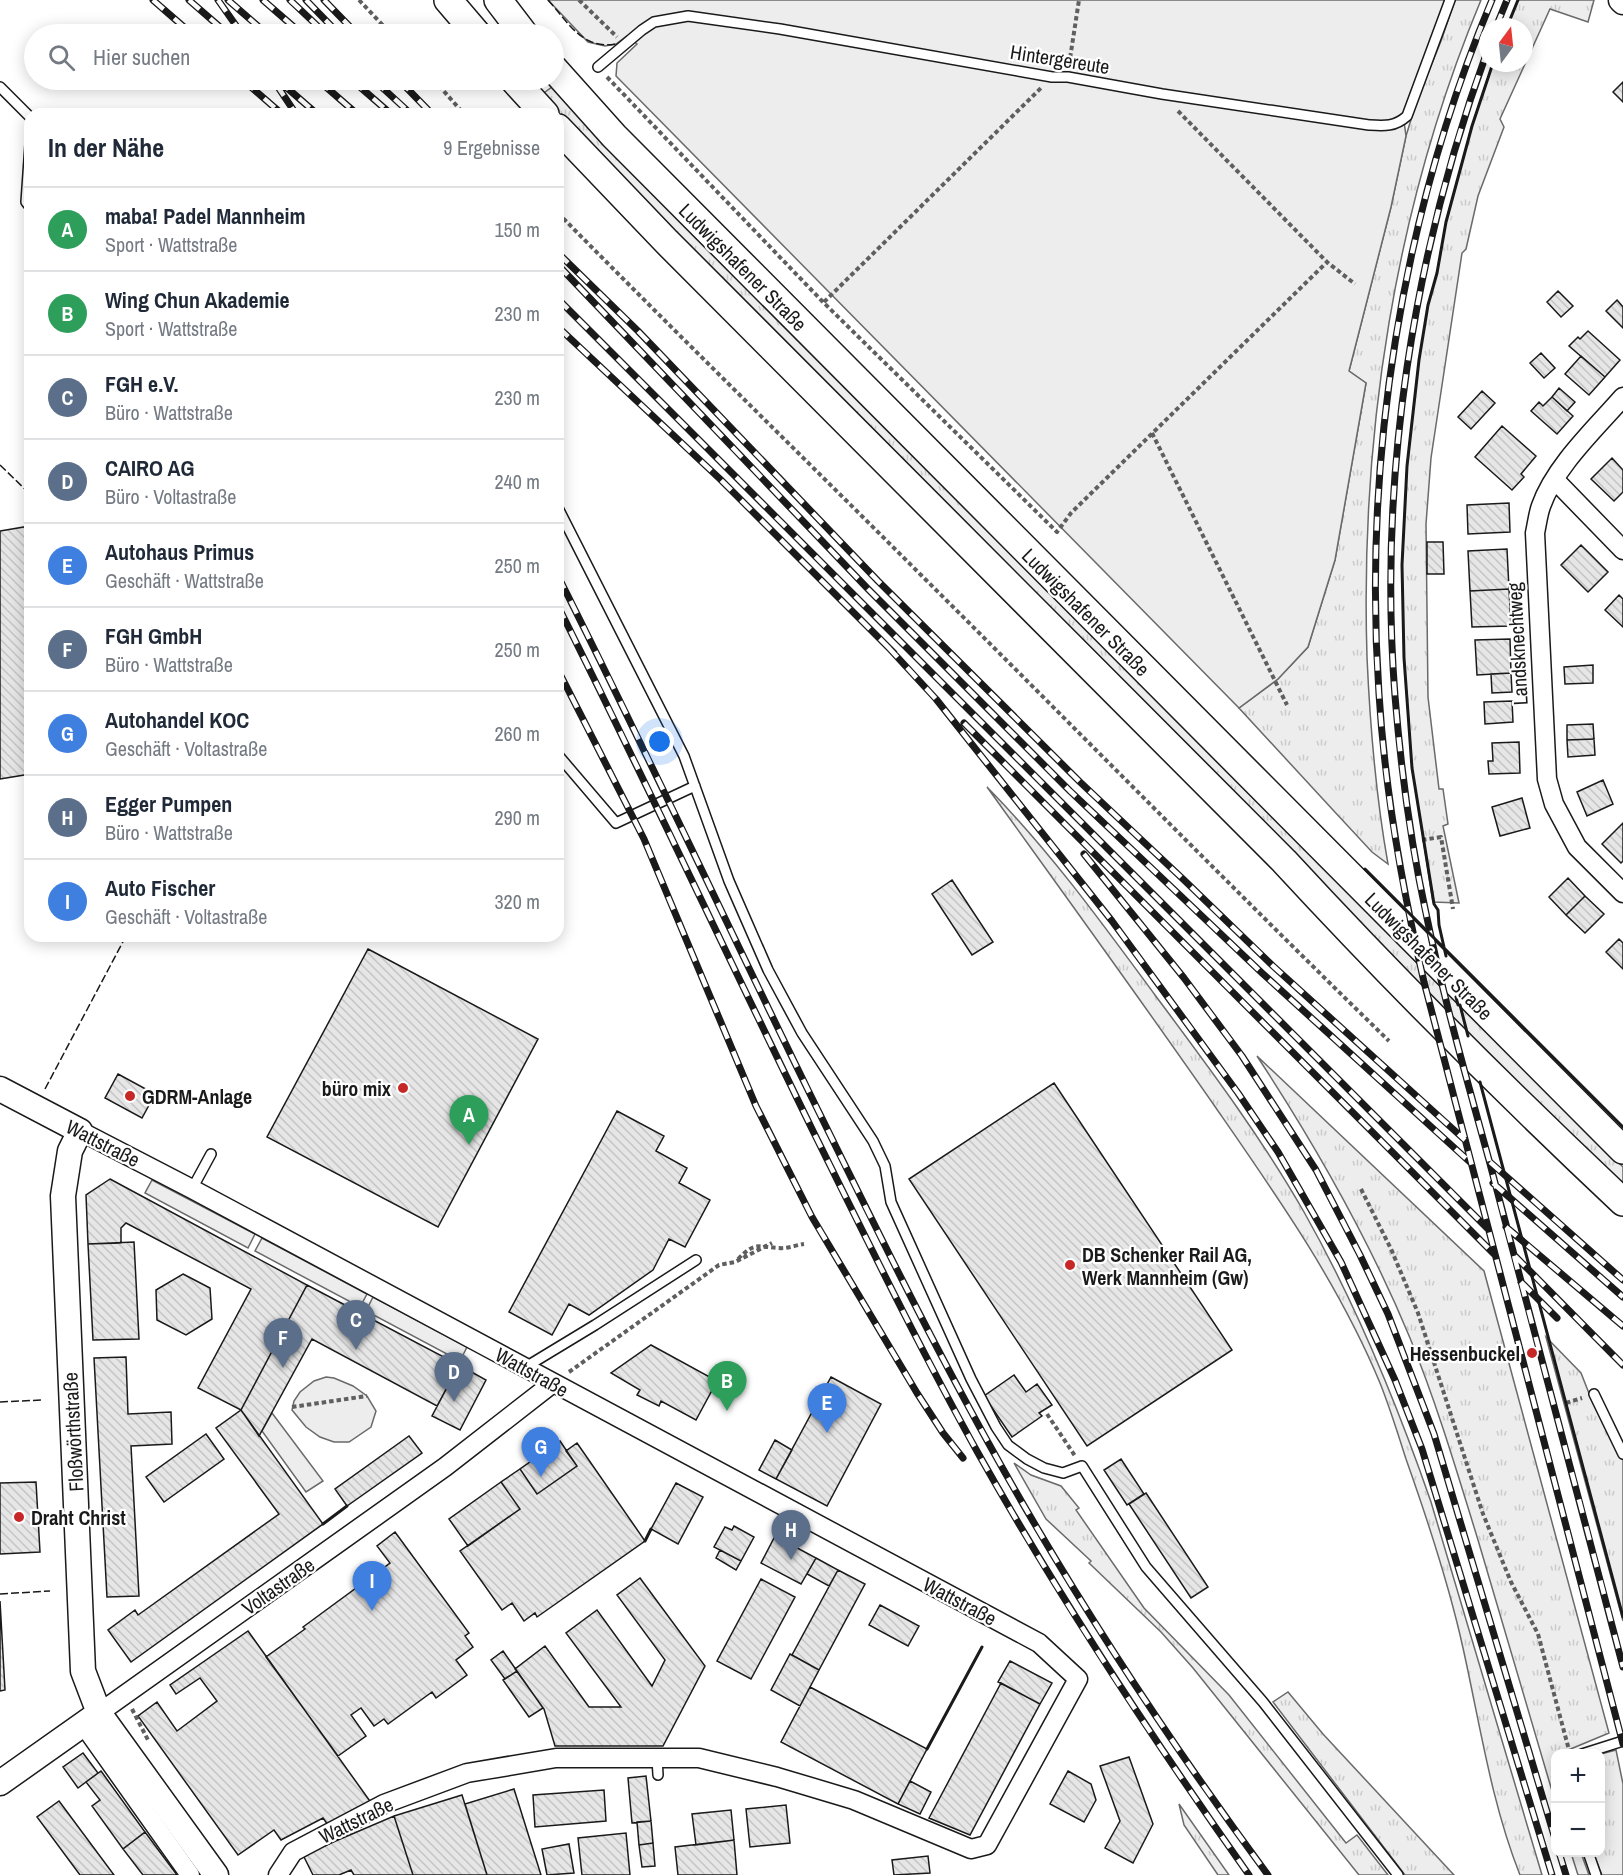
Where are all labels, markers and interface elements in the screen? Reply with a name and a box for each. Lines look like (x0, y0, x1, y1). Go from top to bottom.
north arrow (1479, 18, 1533, 72)
search box (24, 24, 564, 90)
street label: Hintergereute (1008, 38, 1112, 80)
icon: search (45, 41, 78, 74)
text: Hier suchen (93, 42, 190, 72)
text: In der Nähe (48, 130, 164, 165)
text: 9 Ergebnisse (443, 134, 540, 161)
street label: Ludwigshafener Straße (673, 197, 813, 337)
text: maba! Padel Mannheim (105, 201, 306, 231)
text: A (62, 216, 73, 243)
text: 150 m (494, 216, 540, 243)
text: Sport · Wattstraße (105, 231, 237, 258)
text: Wing Chun Akademie (105, 285, 290, 315)
text: B (62, 300, 73, 327)
text: 230 m (494, 300, 540, 327)
text: Sport · Wattstraße (105, 315, 237, 342)
text: FGH e.V. (105, 369, 179, 399)
text: C (62, 384, 73, 411)
text: 230 m (494, 384, 540, 411)
text: Büro · Wattstraße (105, 399, 233, 426)
text: CAIRO AG (105, 453, 195, 483)
text: D (62, 468, 73, 495)
text: 240 m (494, 468, 540, 495)
text: Büro · Voltastraße (105, 483, 236, 510)
text: Autohaus Primus (105, 537, 254, 567)
street label: Ludwigshafener Straße (1016, 542, 1156, 682)
text: E (62, 552, 73, 579)
text: 250 m (494, 552, 540, 579)
text: Geschäft · Wattstraße (105, 567, 264, 594)
street label: Landsknechtweg (1500, 582, 1534, 706)
text: FGH GmbH (105, 621, 202, 651)
text: F (62, 636, 73, 663)
text: 250 m (494, 636, 540, 663)
text: Büro · Wattstraße (105, 651, 233, 678)
text: Autohandel KOC (105, 705, 249, 735)
text: G (61, 720, 74, 747)
text: 260 m (494, 720, 540, 747)
your location (645, 727, 674, 756)
text: Geschäft · Voltastraße (105, 735, 267, 762)
text: Egger Pumpen (105, 789, 232, 819)
text: H (62, 804, 73, 831)
text: 290 m (494, 804, 540, 831)
text: Büro · Wattstraße (105, 819, 233, 846)
text: Auto Fischer (105, 873, 215, 903)
street label: Ludwigshafener Straße (1359, 886, 1499, 1026)
text: I (65, 888, 70, 915)
text: 320 m (494, 888, 540, 915)
text: Geschäft · Voltastraße (105, 903, 267, 930)
place label: büro mix (322, 1075, 392, 1102)
marker: büro mix (396, 1081, 410, 1095)
place label: GDRM-Anlage (142, 1083, 252, 1110)
marker: GDRM-Anlage (123, 1089, 137, 1103)
pin: A (450, 1096, 488, 1145)
street label: Wattstraße (61, 1113, 145, 1173)
place label: DB Schenker Rail AG, Werk Mannheim (Gw) (1082, 1241, 1252, 1291)
marker: DB Schenker Rail AG, Werk Mannheim (Gw) (1063, 1258, 1077, 1272)
pin: C (336, 1300, 376, 1350)
pin: F (264, 1318, 302, 1368)
place label: Hessenbuckel (1410, 1340, 1520, 1367)
street label: Wattstraße (491, 1341, 573, 1403)
marker: Hessenbuckel (1525, 1346, 1539, 1360)
pin: D (434, 1352, 474, 1402)
pin: B (708, 1362, 746, 1411)
street label: Floßwörthstraße (56, 1372, 90, 1492)
pin: E (808, 1384, 846, 1433)
pin: G (522, 1428, 560, 1477)
place label: Draht Christ (31, 1504, 126, 1531)
marker: Draht Christ (12, 1510, 26, 1524)
pin: H (772, 1510, 810, 1560)
street label: Voltastraße (236, 1551, 320, 1621)
pin: I (352, 1562, 392, 1611)
street label: Wattstraße (919, 1570, 1001, 1632)
map controls (1551, 1749, 1605, 1857)
button: + (1551, 1749, 1605, 1803)
street label: Wattstraße (314, 1790, 398, 1850)
button: − (1551, 1803, 1605, 1857)

